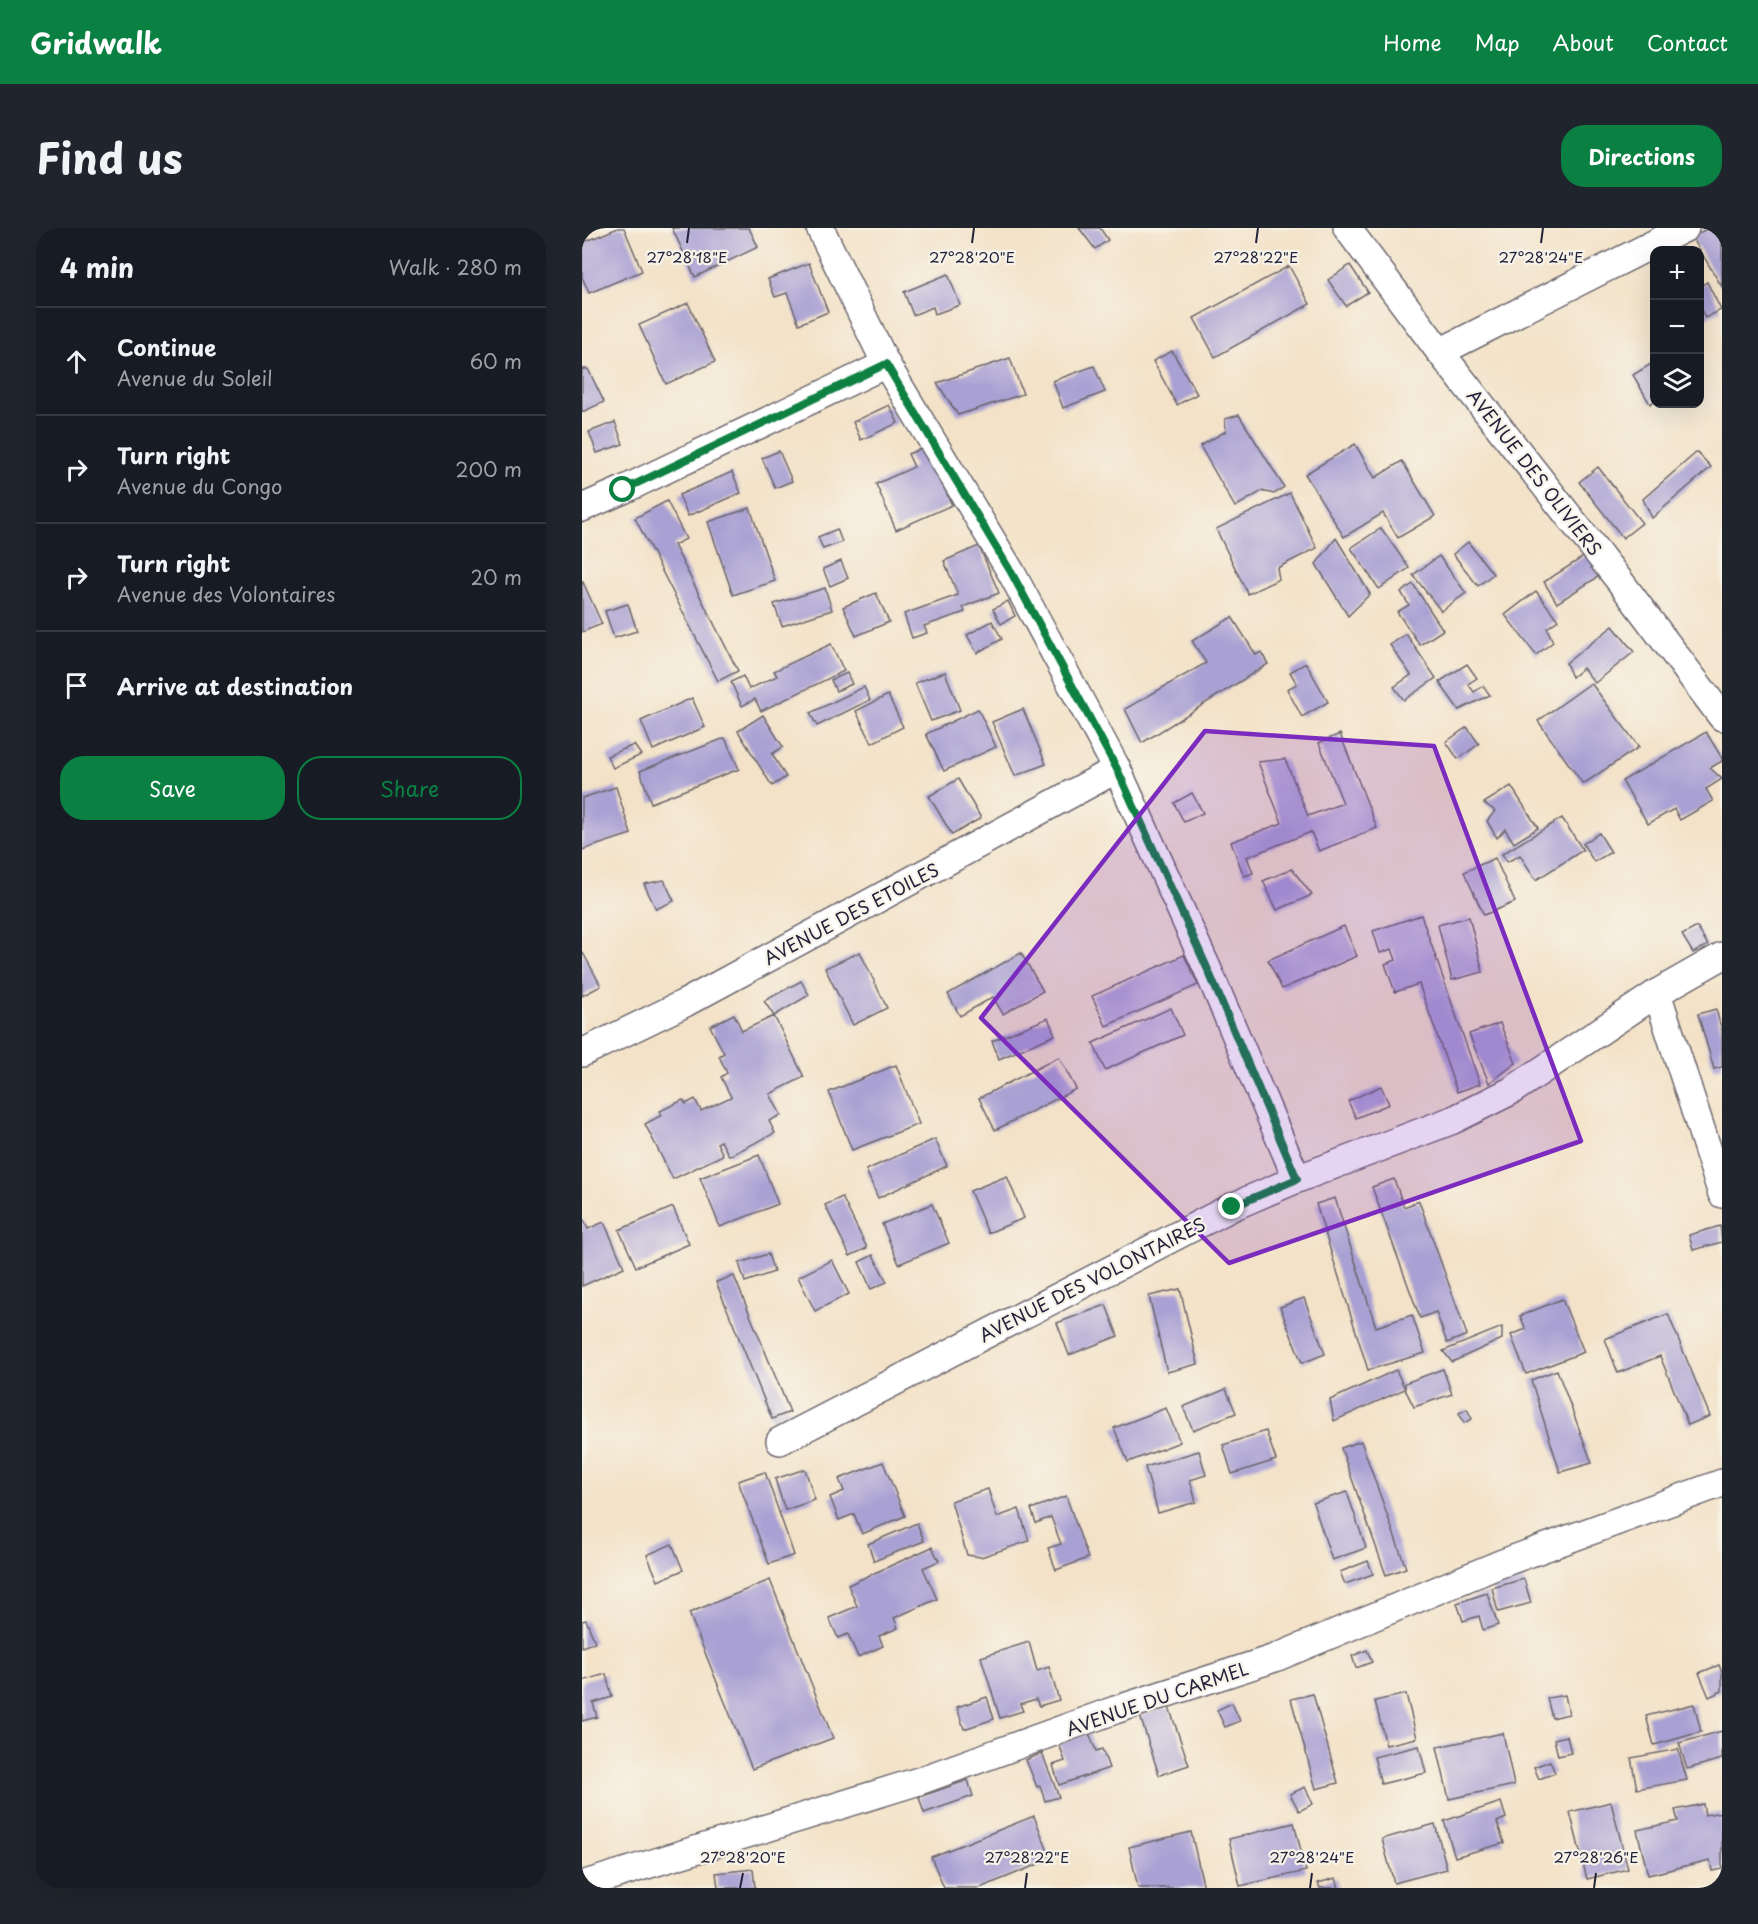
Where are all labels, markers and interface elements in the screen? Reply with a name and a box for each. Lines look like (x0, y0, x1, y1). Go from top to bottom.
text: Gridwalk (30, 21, 162, 64)
text: Home (1383, 26, 1442, 58)
text: Map (1475, 26, 1520, 58)
text: About (1553, 26, 1614, 58)
text: Contact (1647, 26, 1728, 58)
text: Find us (36, 125, 183, 188)
button: Directions (1561, 125, 1722, 187)
text: 27°28'18"E (646, 245, 728, 268)
text: 27°28'20"E (929, 245, 1015, 268)
text: 27°28'22"E (1214, 245, 1298, 268)
text: 27°28'24"E (1499, 245, 1583, 268)
map controls (1650, 246, 1704, 408)
button: + (1650, 246, 1704, 300)
text: 4 min (60, 248, 134, 287)
text: Walk · 280 m (389, 252, 522, 282)
button: − (1650, 300, 1704, 354)
text: Continue (117, 330, 216, 363)
icon: ahead (60, 345, 93, 378)
text: 60 m (470, 346, 522, 376)
button: layers (1650, 354, 1704, 408)
text: Avenue du Soleil (117, 363, 273, 393)
street label: AVENUE DES OLIVIERS (1461, 383, 1609, 561)
text: Turn right (117, 438, 230, 471)
icon: right (60, 453, 93, 486)
text: 200 m (455, 454, 522, 484)
text: Avenue du Congo (117, 471, 282, 501)
route start (609, 476, 635, 502)
text: Turn right (117, 546, 230, 579)
icon: right (60, 561, 93, 594)
text: 20 m (470, 562, 522, 592)
text: Avenue des Volontaires (117, 579, 335, 609)
icon: arrive (60, 669, 93, 702)
text: Arrive at destination (117, 669, 353, 702)
button: Save (60, 756, 285, 820)
button: Share (297, 756, 522, 820)
street label: AVENUE DES ETOILES (758, 855, 944, 971)
route end (1218, 1193, 1244, 1219)
street label: AVENUE DES VOLONTAIRES (974, 1210, 1210, 1348)
street label: AVENUE DU CARMEL (1062, 1654, 1252, 1742)
text: 27°28'20"E (700, 1845, 786, 1868)
text: 27°28'22"E (985, 1845, 1069, 1868)
text: 27°28'24"E (1270, 1845, 1354, 1868)
text: 27°28'26"E (1553, 1845, 1639, 1868)

